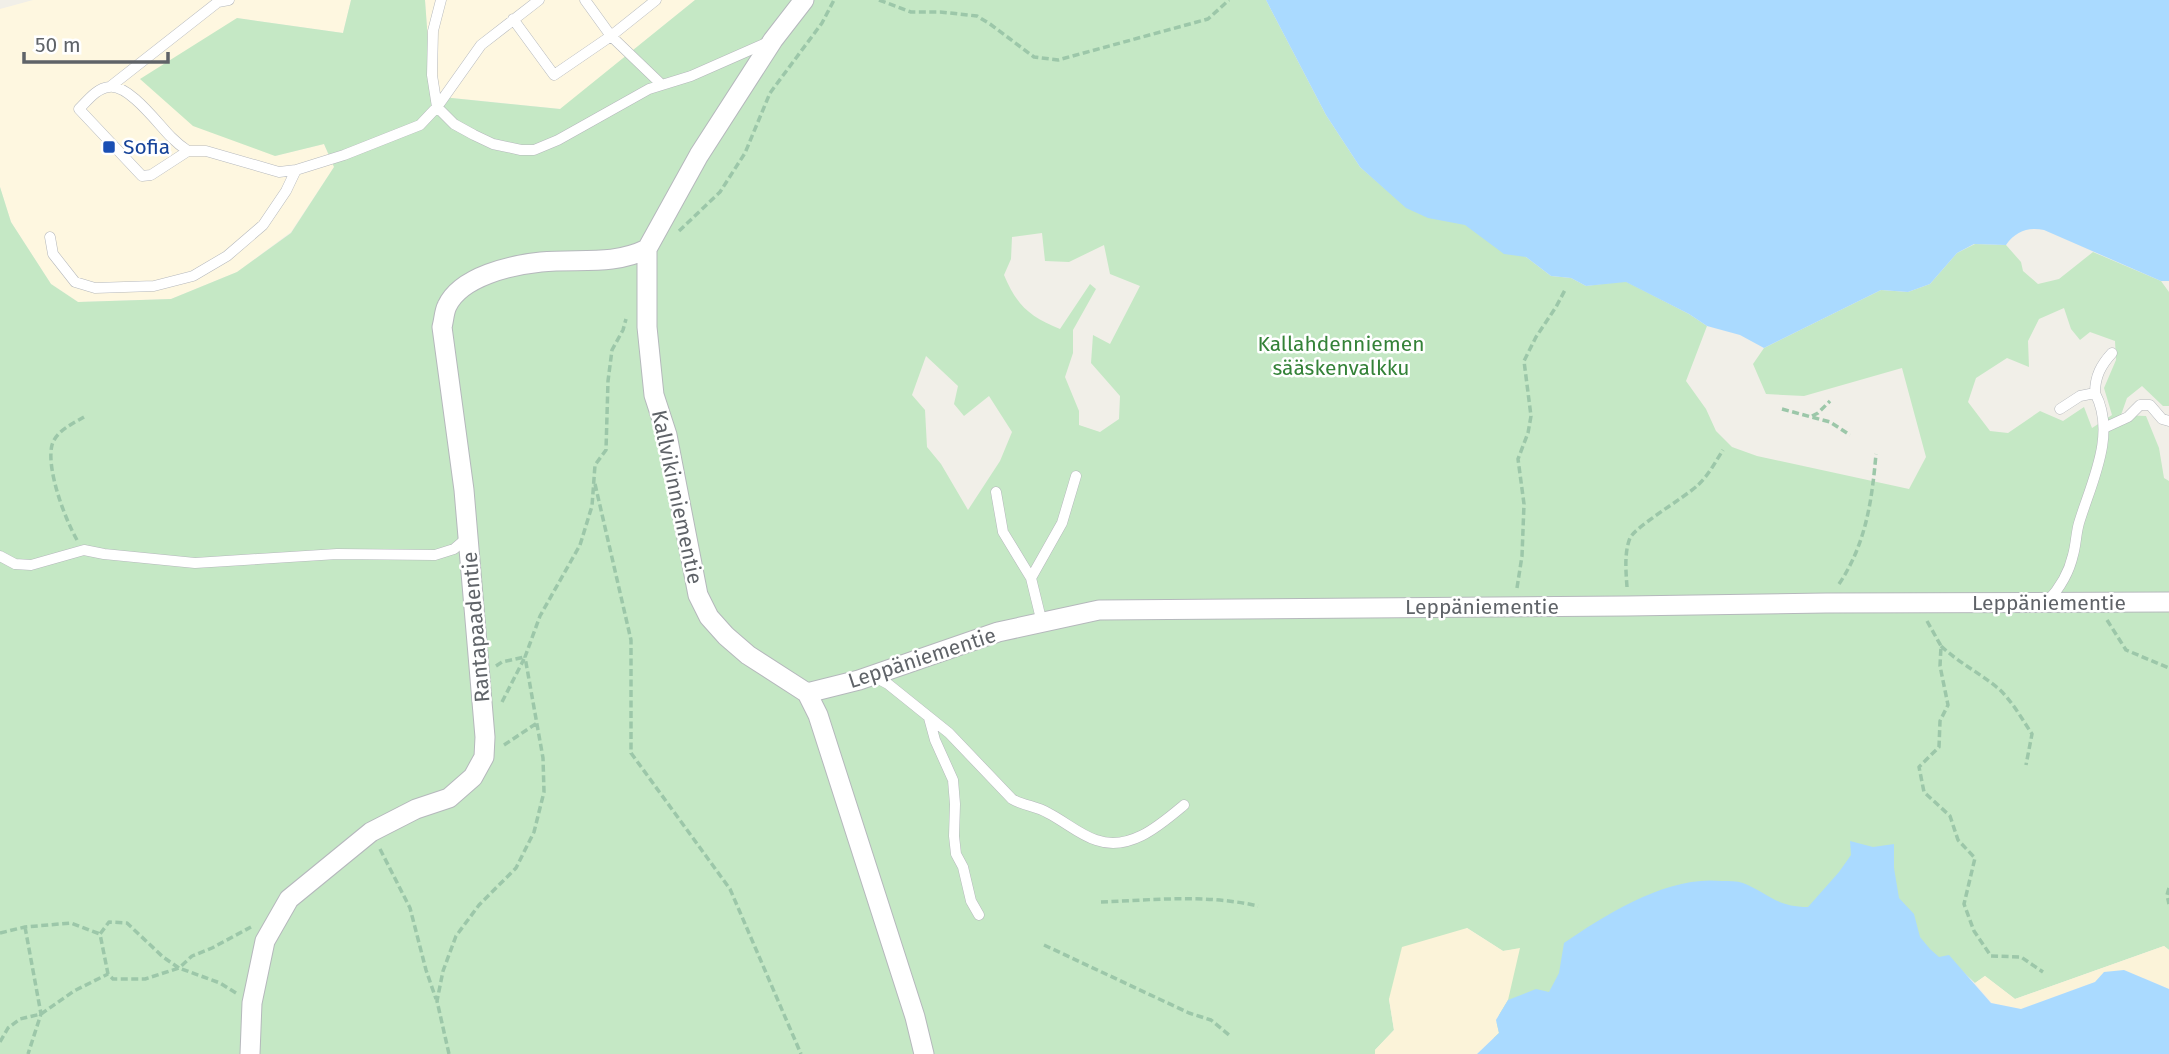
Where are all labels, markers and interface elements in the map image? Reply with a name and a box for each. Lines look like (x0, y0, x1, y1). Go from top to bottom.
scale bar (24, 21, 168, 65)
text: 50 m (35, 32, 81, 58)
place label: Sofia (123, 134, 170, 160)
marker: Sofia (101, 139, 117, 155)
park label: Kallahdenniemen sääskenvalkku (1257, 331, 1425, 381)
street label: Kallvikinniementie (646, 408, 708, 586)
street label: Rantapaadentie (456, 550, 496, 704)
street label: Leppäniementie (1972, 590, 2126, 616)
street label: Leppäniementie (1405, 594, 1559, 620)
street label: Leppäniementie (845, 622, 999, 694)

